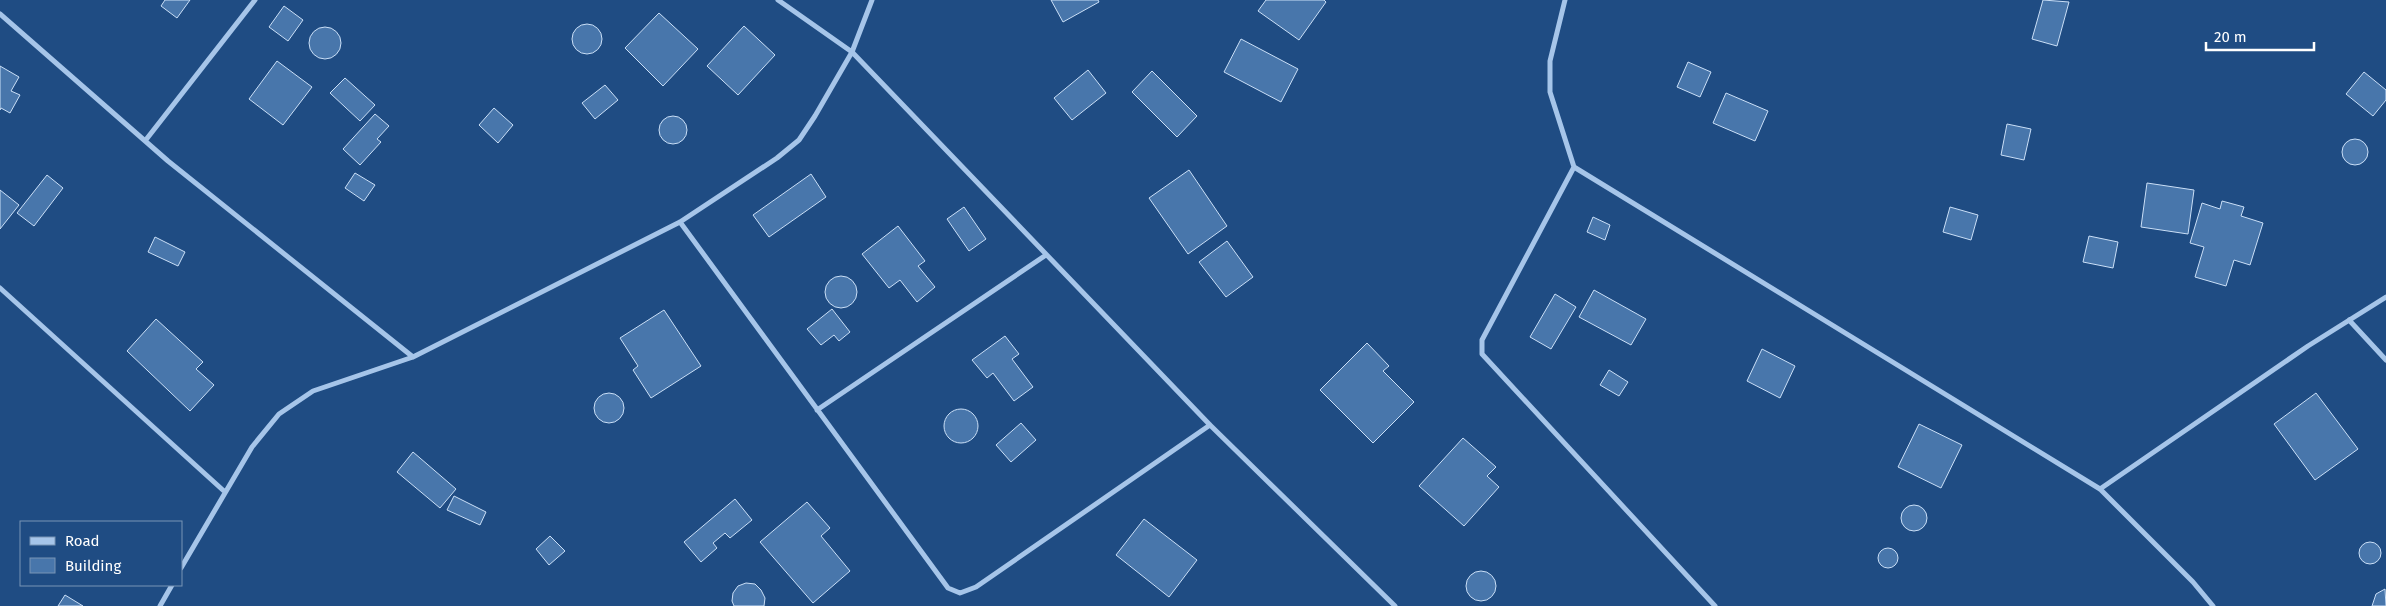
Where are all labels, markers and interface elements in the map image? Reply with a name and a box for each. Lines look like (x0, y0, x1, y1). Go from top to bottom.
scale bar (2206, 20, 2314, 52)
text: 20 m (2214, 28, 2247, 46)
legend (20, 521, 182, 586)
text: Road (65, 532, 100, 550)
text: Building (65, 557, 121, 575)

